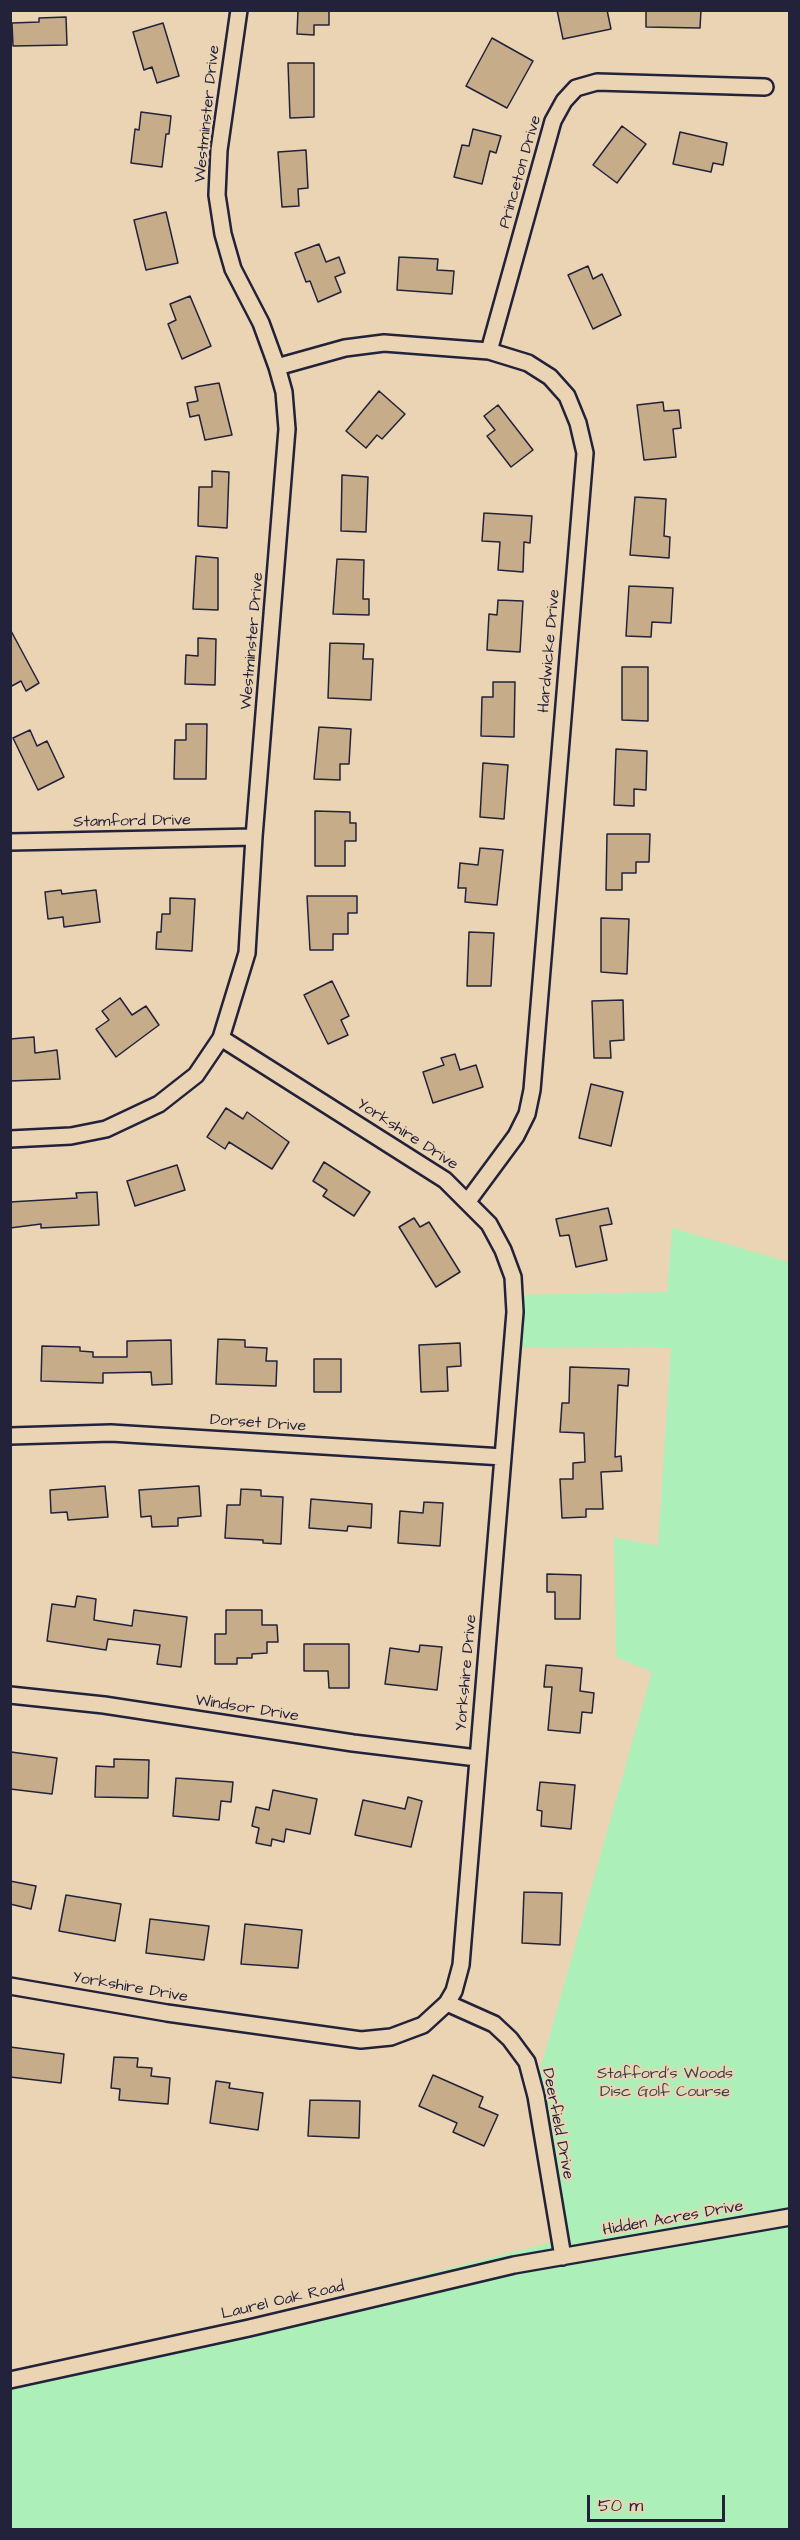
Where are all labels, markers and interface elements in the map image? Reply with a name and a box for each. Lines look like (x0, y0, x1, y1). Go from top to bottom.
street label: Westminster Drive (191, 44, 225, 184)
street label: Princeton Drive (496, 113, 546, 231)
street label: Westminster Drive (237, 571, 269, 711)
street label: Hardwicke Drive (535, 588, 565, 714)
street label: Stamford Drive (73, 811, 191, 833)
street label: Yorkshire Drive (353, 1095, 461, 1175)
street label: Dorset Drive (209, 1411, 307, 1437)
street label: Yorkshire Drive (452, 1614, 482, 1732)
street label: Windsor Drive (194, 1691, 300, 1727)
street label: Yorkshire Drive (71, 1968, 189, 2008)
park label: Stafford's Woods Disc Golf Course (597, 2065, 733, 2103)
street label: Deerfield Drive (537, 2067, 577, 2181)
street label: Hidden Acres Drive (601, 2197, 745, 2241)
street label: Laurel Oak Road (220, 2278, 346, 2324)
scale bar (590, 2483, 728, 2521)
text: 50 m (598, 2493, 643, 2518)

